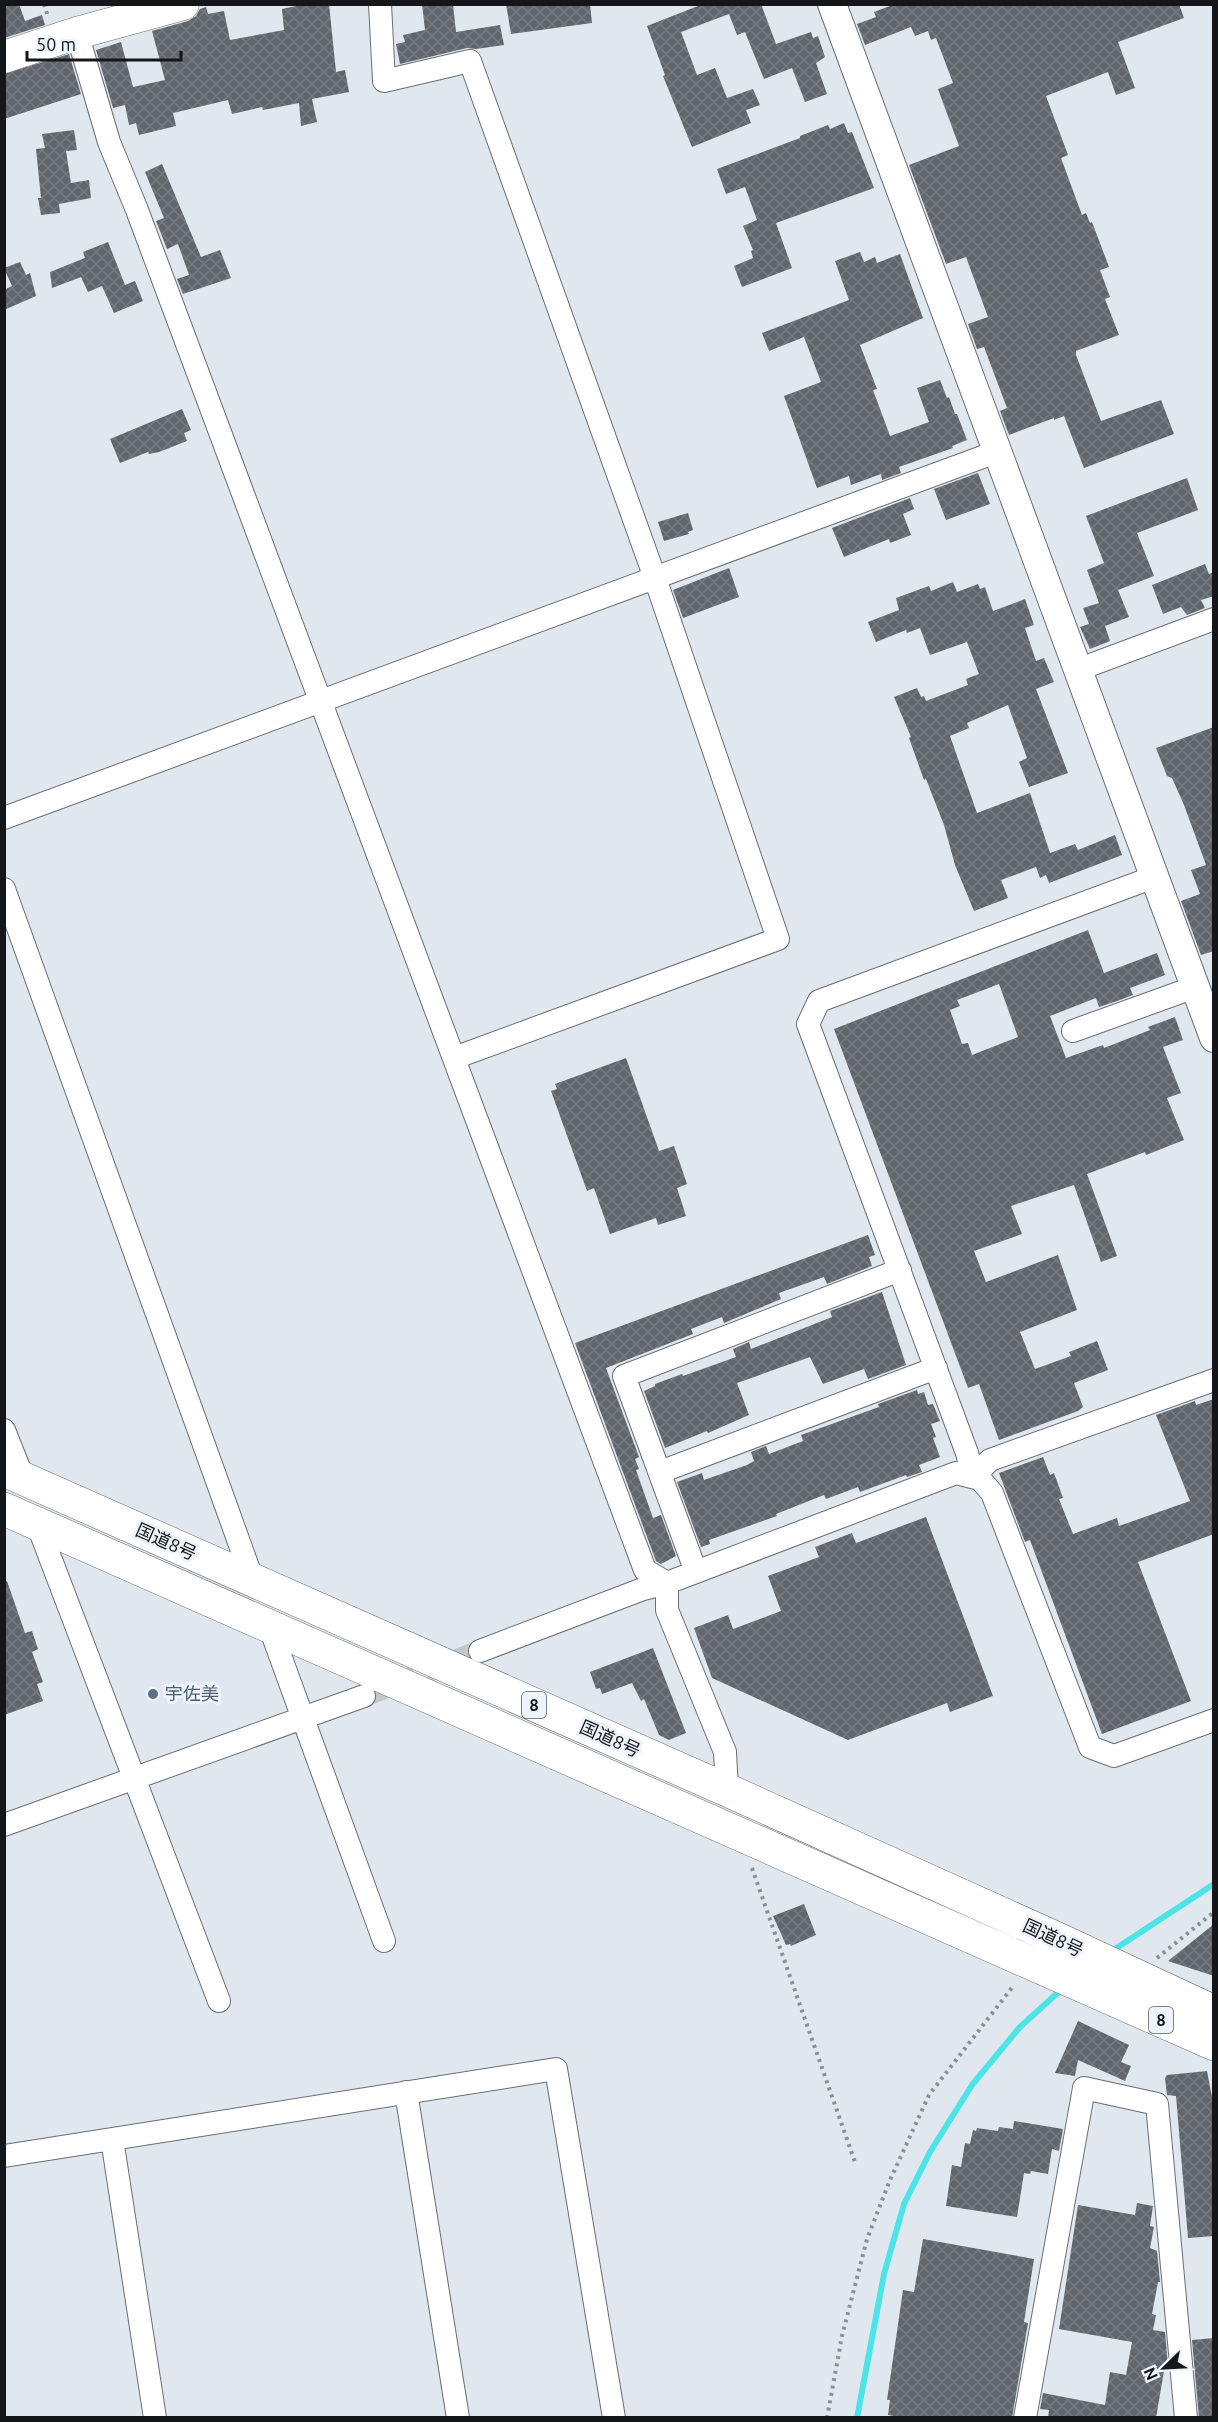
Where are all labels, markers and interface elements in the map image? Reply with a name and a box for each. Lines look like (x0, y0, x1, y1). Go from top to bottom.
scale bar (27, 24, 182, 62)
text: 50 m (36, 34, 76, 54)
street label: 国道8号 (133, 1519, 200, 1563)
place label: 宇佐美 (165, 1683, 219, 1703)
marker: 宇佐美 (146, 1687, 160, 1701)
road number: 8 (522, 1692, 546, 1718)
street label: 国道8号 (577, 1716, 644, 1760)
street label: 国道8号 (1020, 1914, 1087, 1960)
road number: 8 (1149, 2007, 1173, 2033)
north arrow (1134, 2338, 1194, 2398)
text: N (1140, 2365, 1161, 2383)

